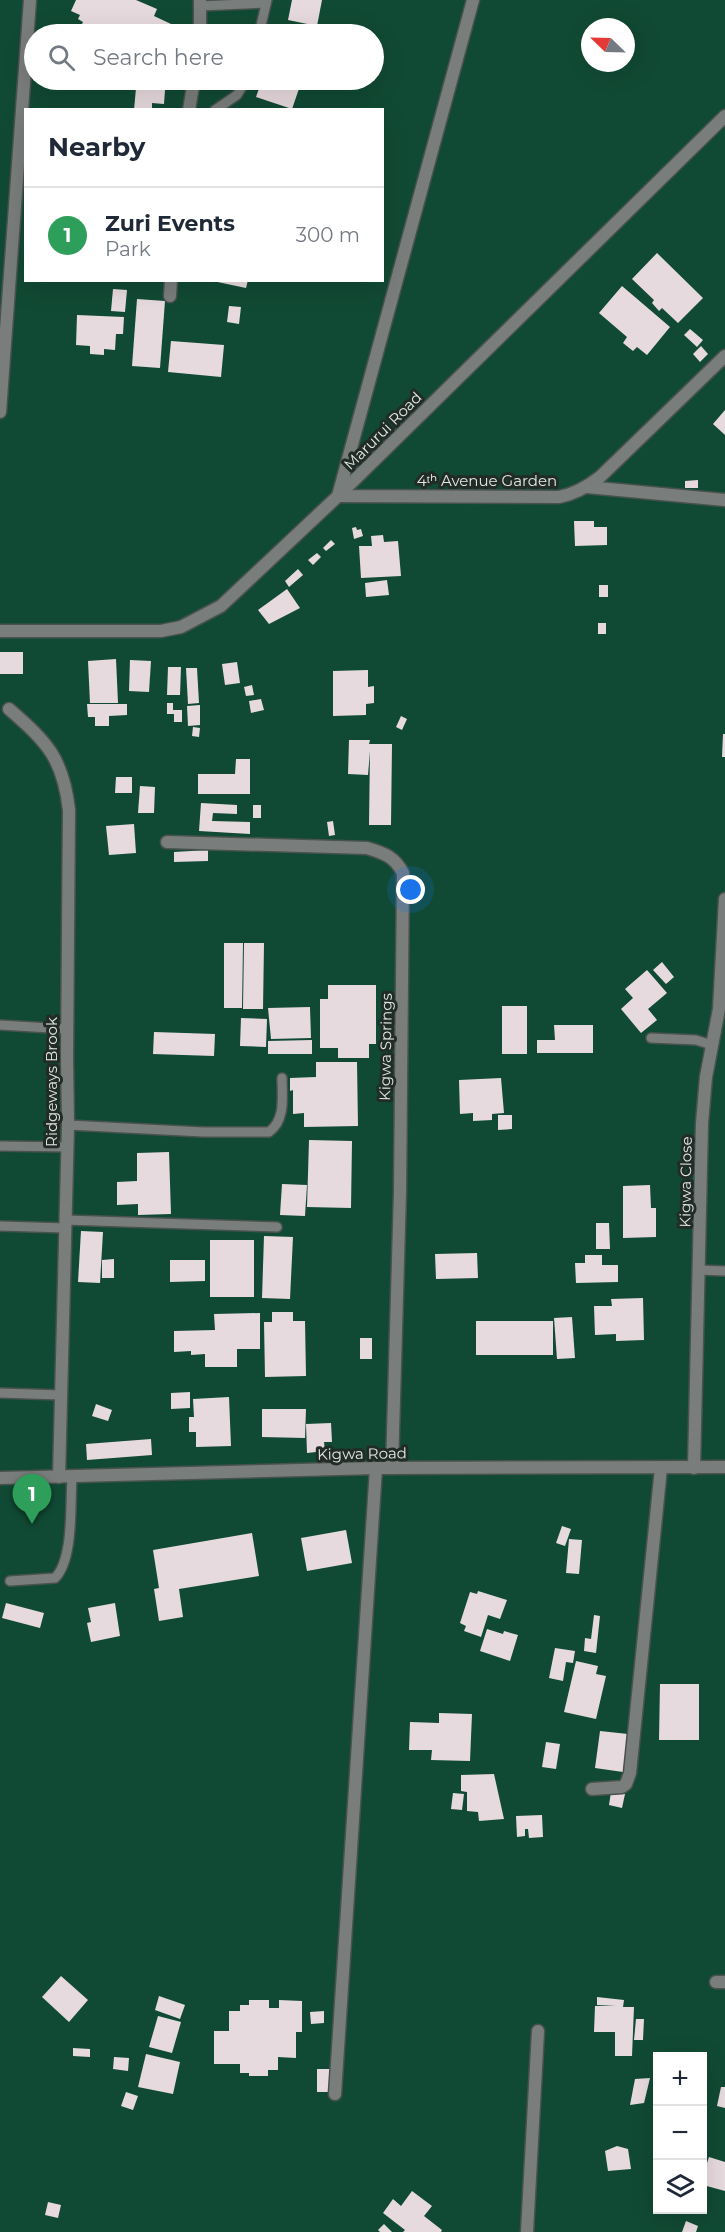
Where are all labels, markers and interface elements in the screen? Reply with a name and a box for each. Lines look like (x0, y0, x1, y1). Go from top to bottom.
north arrow (581, 18, 635, 72)
search box (24, 24, 384, 90)
icon: search (45, 41, 78, 74)
text: Search here (93, 44, 224, 71)
text: Nearby (48, 131, 145, 163)
text: Zuri Events (105, 210, 235, 237)
text: 1 (64, 223, 71, 247)
text: 300 m (296, 223, 360, 247)
text: Park (105, 237, 151, 261)
street label: Marurui Road (340, 388, 426, 474)
street label: 4ᵗʰ Avenue Garden (417, 471, 557, 490)
your location (396, 875, 425, 904)
street label: Kigwa Springs (375, 993, 396, 1101)
street label: Ridgeways Brook (42, 1017, 61, 1147)
street label: Kigwa Close (675, 1136, 696, 1228)
street label: Kigwa Road (317, 1443, 407, 1464)
pin: 1 (12, 1474, 51, 1524)
map controls (653, 2052, 707, 2214)
button: + (653, 2052, 707, 2106)
button: − (653, 2106, 707, 2160)
button: layers (653, 2160, 707, 2214)

